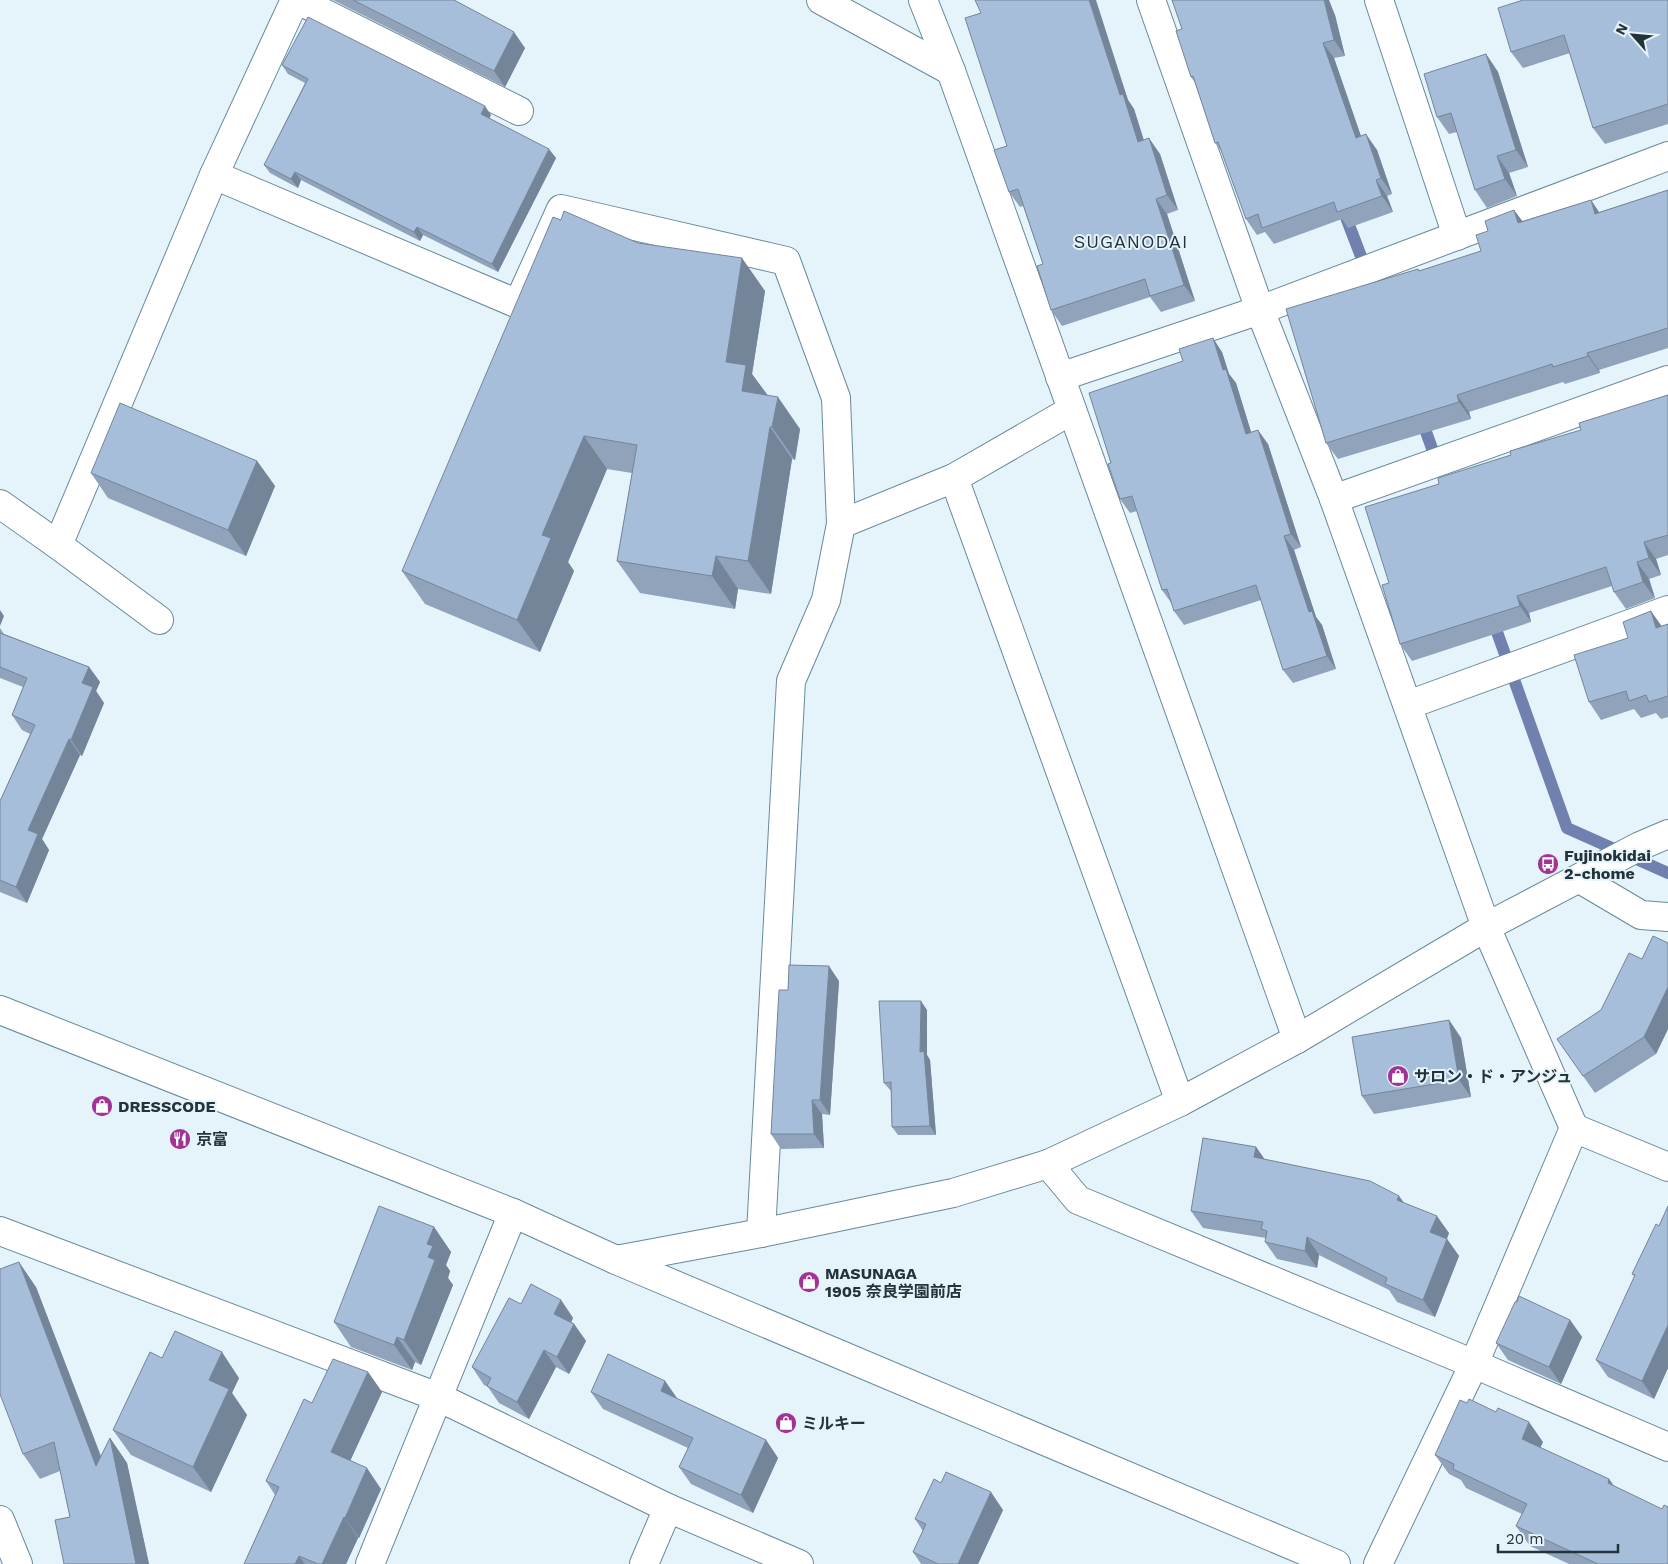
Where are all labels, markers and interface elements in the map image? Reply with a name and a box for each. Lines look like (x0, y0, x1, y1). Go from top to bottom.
north arrow (1608, 10, 1658, 60)
text: N (1612, 21, 1631, 37)
district label: SUGANODAI (1074, 231, 1188, 252)
place label: Fujinokidai 2-chome (1564, 846, 1651, 883)
bus stop icon: Fujinokidai 2-chome (1536, 852, 1560, 876)
shop icon: サロン・ド・アンジュ (1386, 1064, 1410, 1088)
place label: サロン・ド・アンジュ (1414, 1067, 1572, 1086)
shop icon: DRESSCODE (90, 1094, 114, 1118)
place label: DRESSCODE (118, 1097, 216, 1116)
restaurant icon: 京富 (168, 1127, 192, 1151)
place label: 京富 (196, 1130, 228, 1149)
place label: MASUNAGA 1905 奈良学園前店 (825, 1264, 962, 1301)
shop icon: MASUNAGA 1905 奈良学園前店 (797, 1270, 821, 1294)
shop icon: ミルキー (774, 1411, 798, 1435)
place label: ミルキー (802, 1414, 866, 1433)
scale bar (1498, 1522, 1618, 1554)
text: 20 m (1506, 1530, 1544, 1548)

